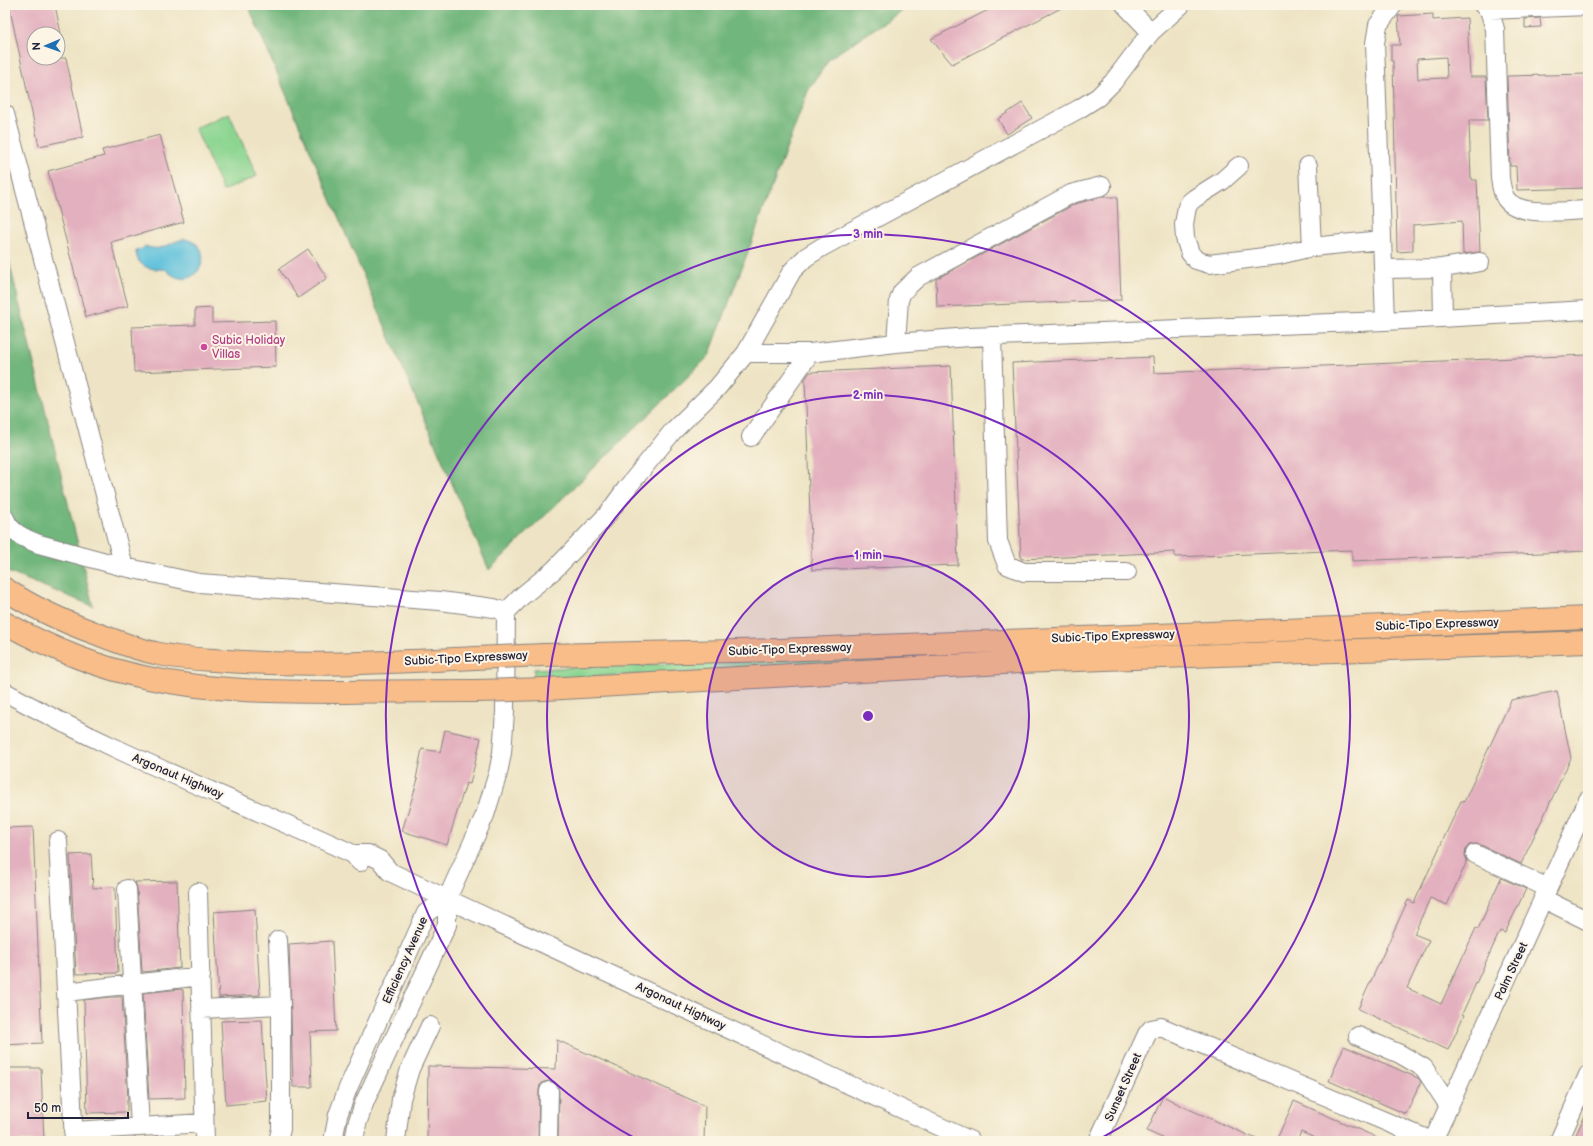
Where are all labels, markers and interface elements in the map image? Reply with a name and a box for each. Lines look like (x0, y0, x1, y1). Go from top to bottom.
north arrow (26, 26, 66, 66)
text: N (30, 42, 43, 51)
text: 3 min (853, 227, 883, 242)
place label: Subic Holiday Villas (212, 333, 286, 362)
marker: Subic Holiday Villas (199, 342, 209, 352)
text: 2 min (853, 388, 883, 403)
text: 1 min (854, 548, 882, 563)
street label: Subic-Tipo Expressway (1375, 615, 1500, 634)
street label: Subic-Tipo Expressway (1051, 627, 1176, 646)
street label: Subic-Tipo Expressway (728, 640, 853, 659)
street label: Subic-Tipo Expressway (404, 648, 529, 669)
centre of rings (861, 709, 875, 723)
street label: Argonaut Highway (130, 750, 226, 803)
street label: Efficiency Avenue (379, 914, 431, 1006)
street label: Palm Street (1491, 939, 1532, 1003)
street label: Argonaut Highway (633, 979, 729, 1034)
street label: Sunset Street (1102, 1050, 1145, 1124)
scale bar (28, 1094, 128, 1120)
text: 50 m (34, 1101, 61, 1116)

